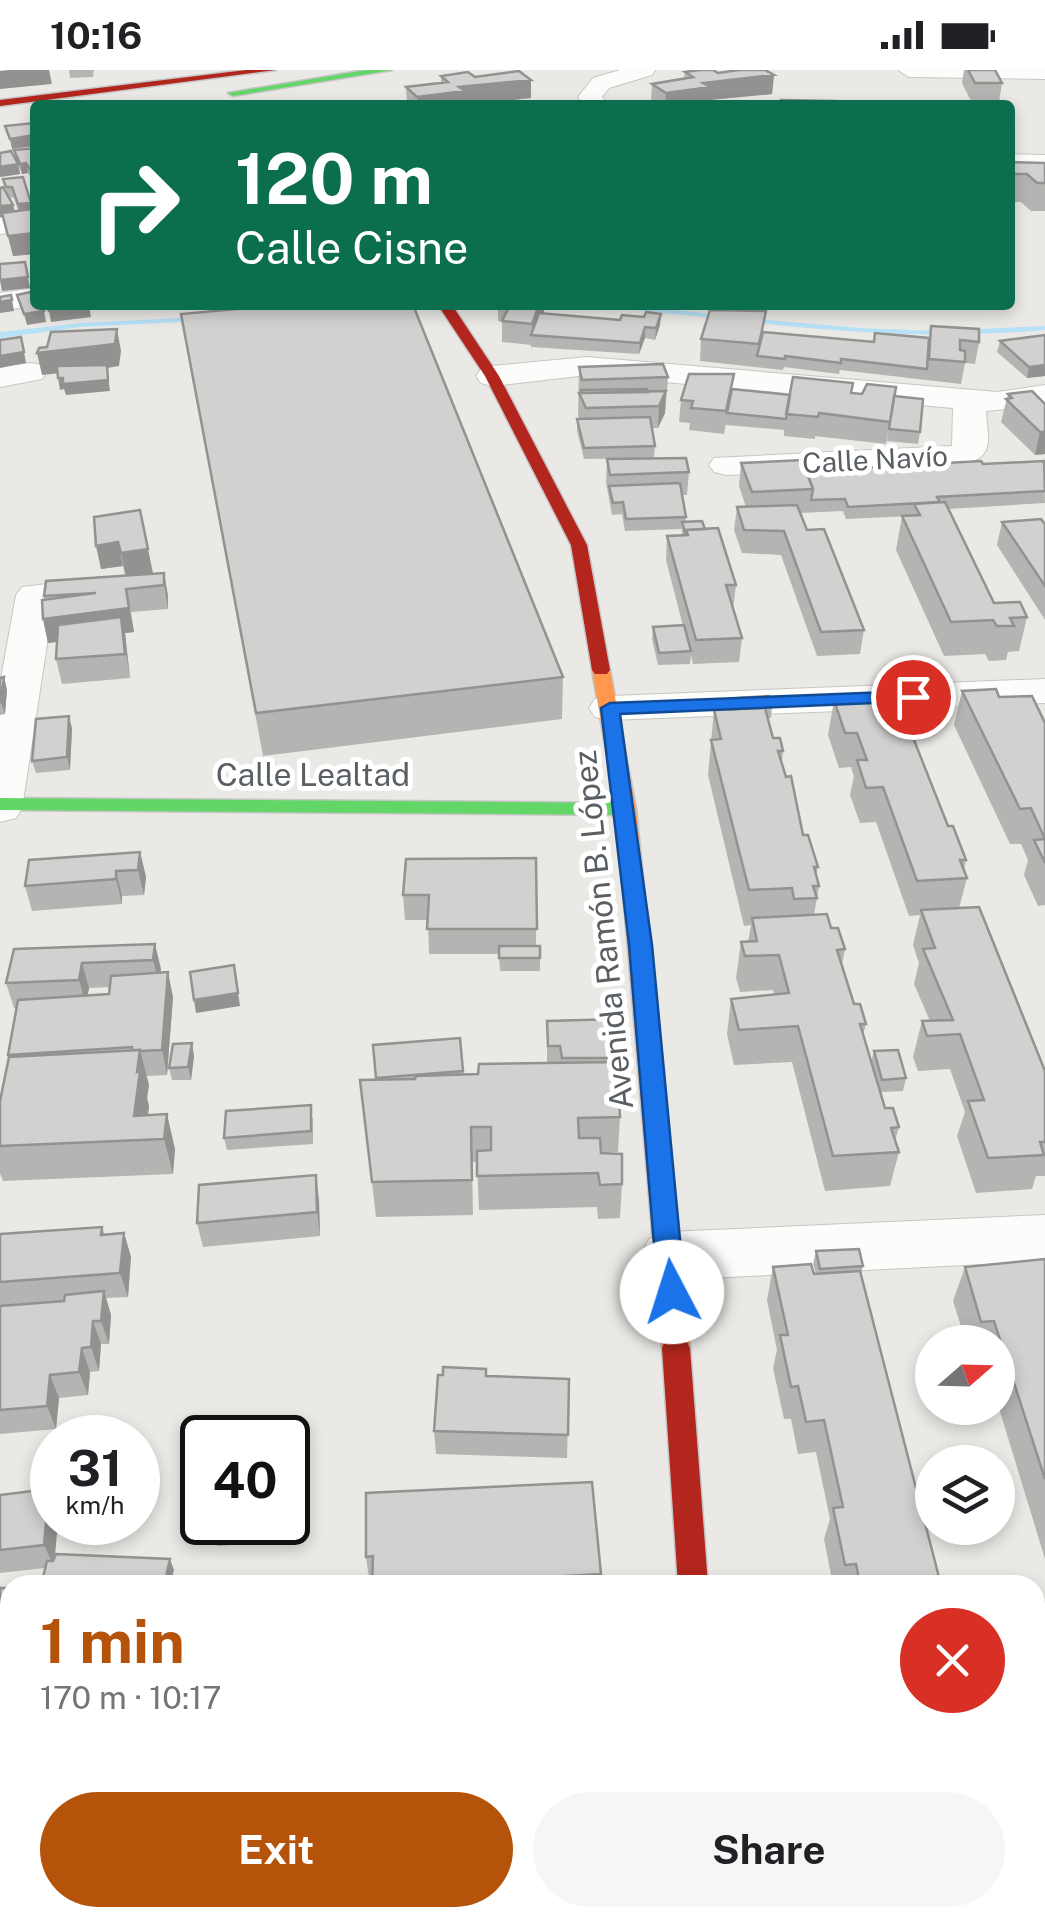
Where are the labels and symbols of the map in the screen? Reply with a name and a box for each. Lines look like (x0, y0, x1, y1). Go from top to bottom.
street label: Calle Navío (801, 439, 949, 479)
pin (871, 655, 956, 740)
street label: Avenida Ramón B. López (566, 749, 640, 1111)
street label: Calle Lealtad (216, 756, 410, 793)
position arrow (620, 1240, 724, 1344)
north arrow (915, 1325, 1015, 1425)
speed limit sign: 40 (180, 1415, 310, 1545)

